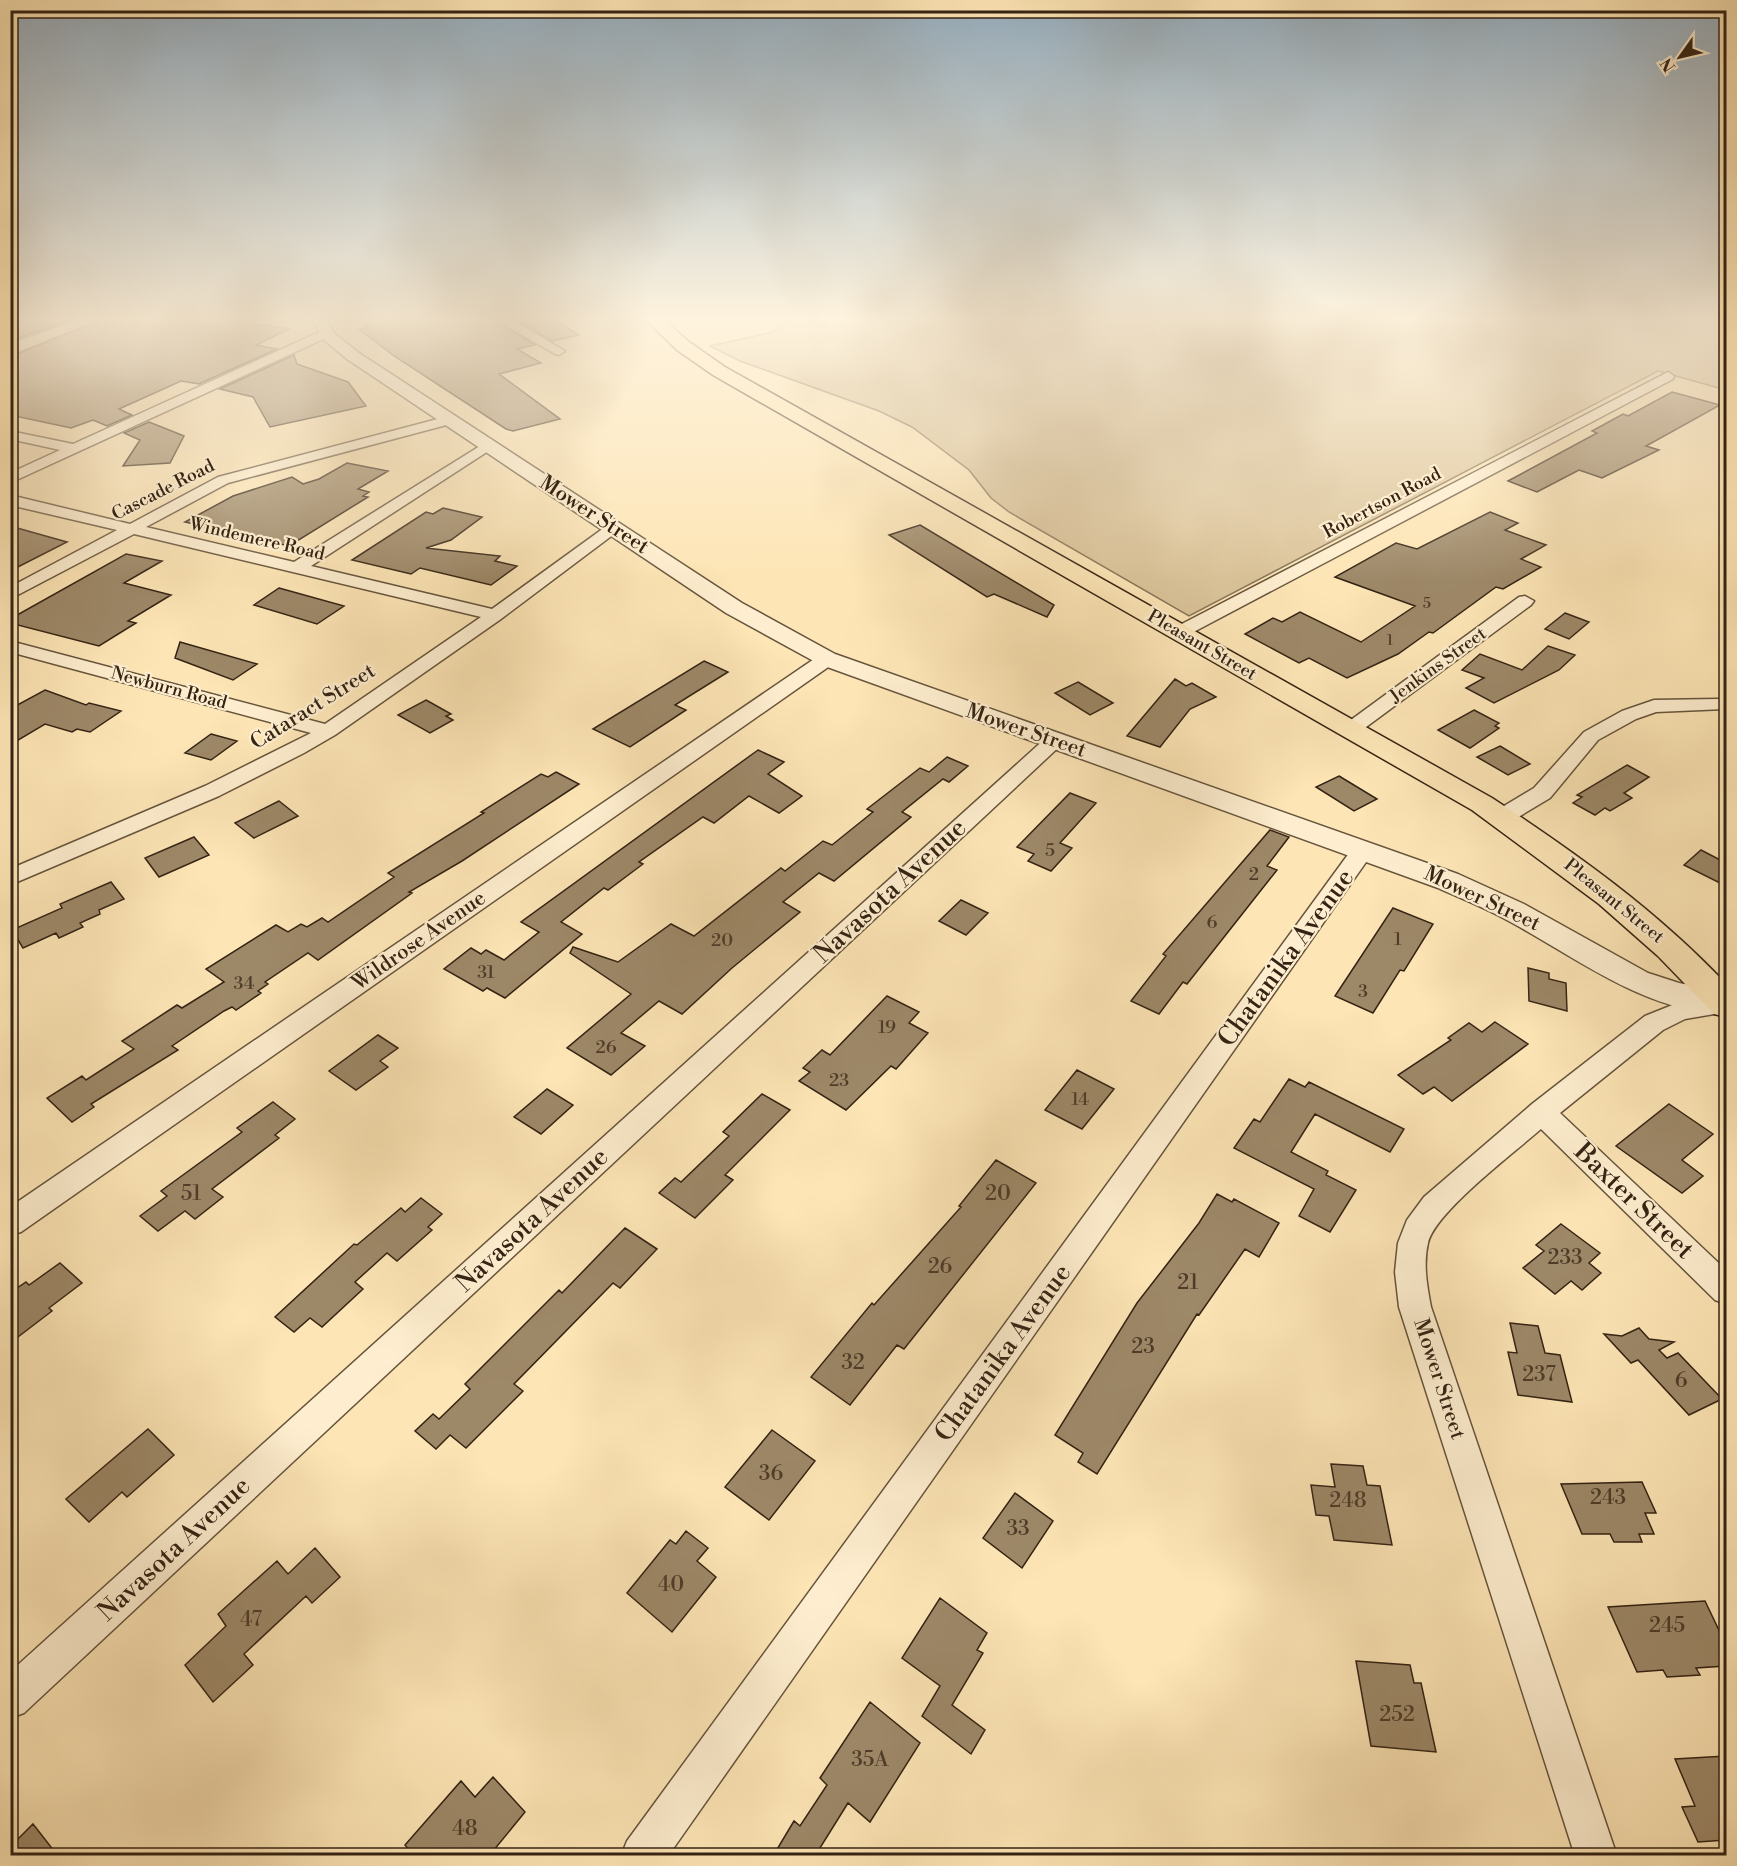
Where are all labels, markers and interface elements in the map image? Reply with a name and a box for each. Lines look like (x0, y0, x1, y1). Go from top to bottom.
north arrow (1650, 27, 1710, 87)
text: N (1656, 54, 1680, 76)
street label: Cascade Road (108, 454, 219, 526)
street label: Robertson Road (1319, 462, 1446, 544)
street label: Mower Street (534, 470, 654, 560)
street label: Windemere Road (186, 512, 328, 566)
house number: 5 (1423, 594, 1431, 613)
street label: Pleasant Street (1143, 604, 1261, 686)
street label: Jenkins Street (1384, 622, 1491, 708)
house number: 1 (1387, 631, 1394, 650)
street label: Cataract Street (246, 658, 381, 756)
street label: Newburn Road (108, 661, 230, 715)
street label: Mower Street (962, 698, 1090, 764)
street label: Navasota Avenue (807, 812, 973, 970)
house number: 5 (1045, 839, 1055, 862)
street label: Pleasant Street (1559, 854, 1669, 949)
street label: Mower Street (1420, 861, 1545, 938)
street label: Chatanika Avenue (1211, 863, 1361, 1053)
house number: 2 (1249, 863, 1259, 886)
street label: Wildrose Avenue (346, 885, 491, 997)
house number: 6 (1207, 911, 1218, 934)
house number: 1 (1394, 928, 1402, 951)
house number: 20 (711, 929, 733, 952)
house number: 31 (477, 961, 495, 984)
house number: 34 (234, 972, 255, 995)
house number: 3 (1358, 980, 1368, 1003)
house number: 19 (878, 1016, 896, 1039)
house number: 26 (595, 1036, 617, 1059)
house number: 23 (829, 1069, 849, 1092)
house number: 14 (1071, 1088, 1089, 1111)
street label: Baxter Street (1567, 1135, 1700, 1266)
street label: Navasota Avenue (449, 1141, 615, 1299)
house number: 51 (181, 1181, 201, 1207)
house number: 20 (985, 1181, 1011, 1207)
house number: 233 (1547, 1245, 1583, 1271)
house number: 26 (928, 1254, 953, 1280)
street label: Chatanika Avenue (928, 1258, 1078, 1448)
house number: 21 (1177, 1270, 1199, 1296)
street label: Mower Street (1407, 1315, 1471, 1443)
house number: 23 (1131, 1334, 1155, 1360)
house number: 32 (841, 1350, 865, 1376)
house number: 237 (1522, 1362, 1556, 1388)
house number: 6 (1675, 1368, 1688, 1394)
house number: 36 (759, 1461, 783, 1487)
street label: Navasota Avenue (91, 1470, 257, 1628)
house number: 243 (1590, 1485, 1626, 1511)
house number: 248 (1329, 1488, 1367, 1514)
house number: 33 (1006, 1516, 1030, 1542)
house number: 40 (658, 1572, 684, 1598)
house number: 47 (240, 1607, 263, 1633)
house number: 245 (1649, 1613, 1685, 1639)
house number: 252 (1379, 1702, 1415, 1728)
house number: 35A (851, 1747, 889, 1773)
house number: 48 (452, 1816, 478, 1842)

